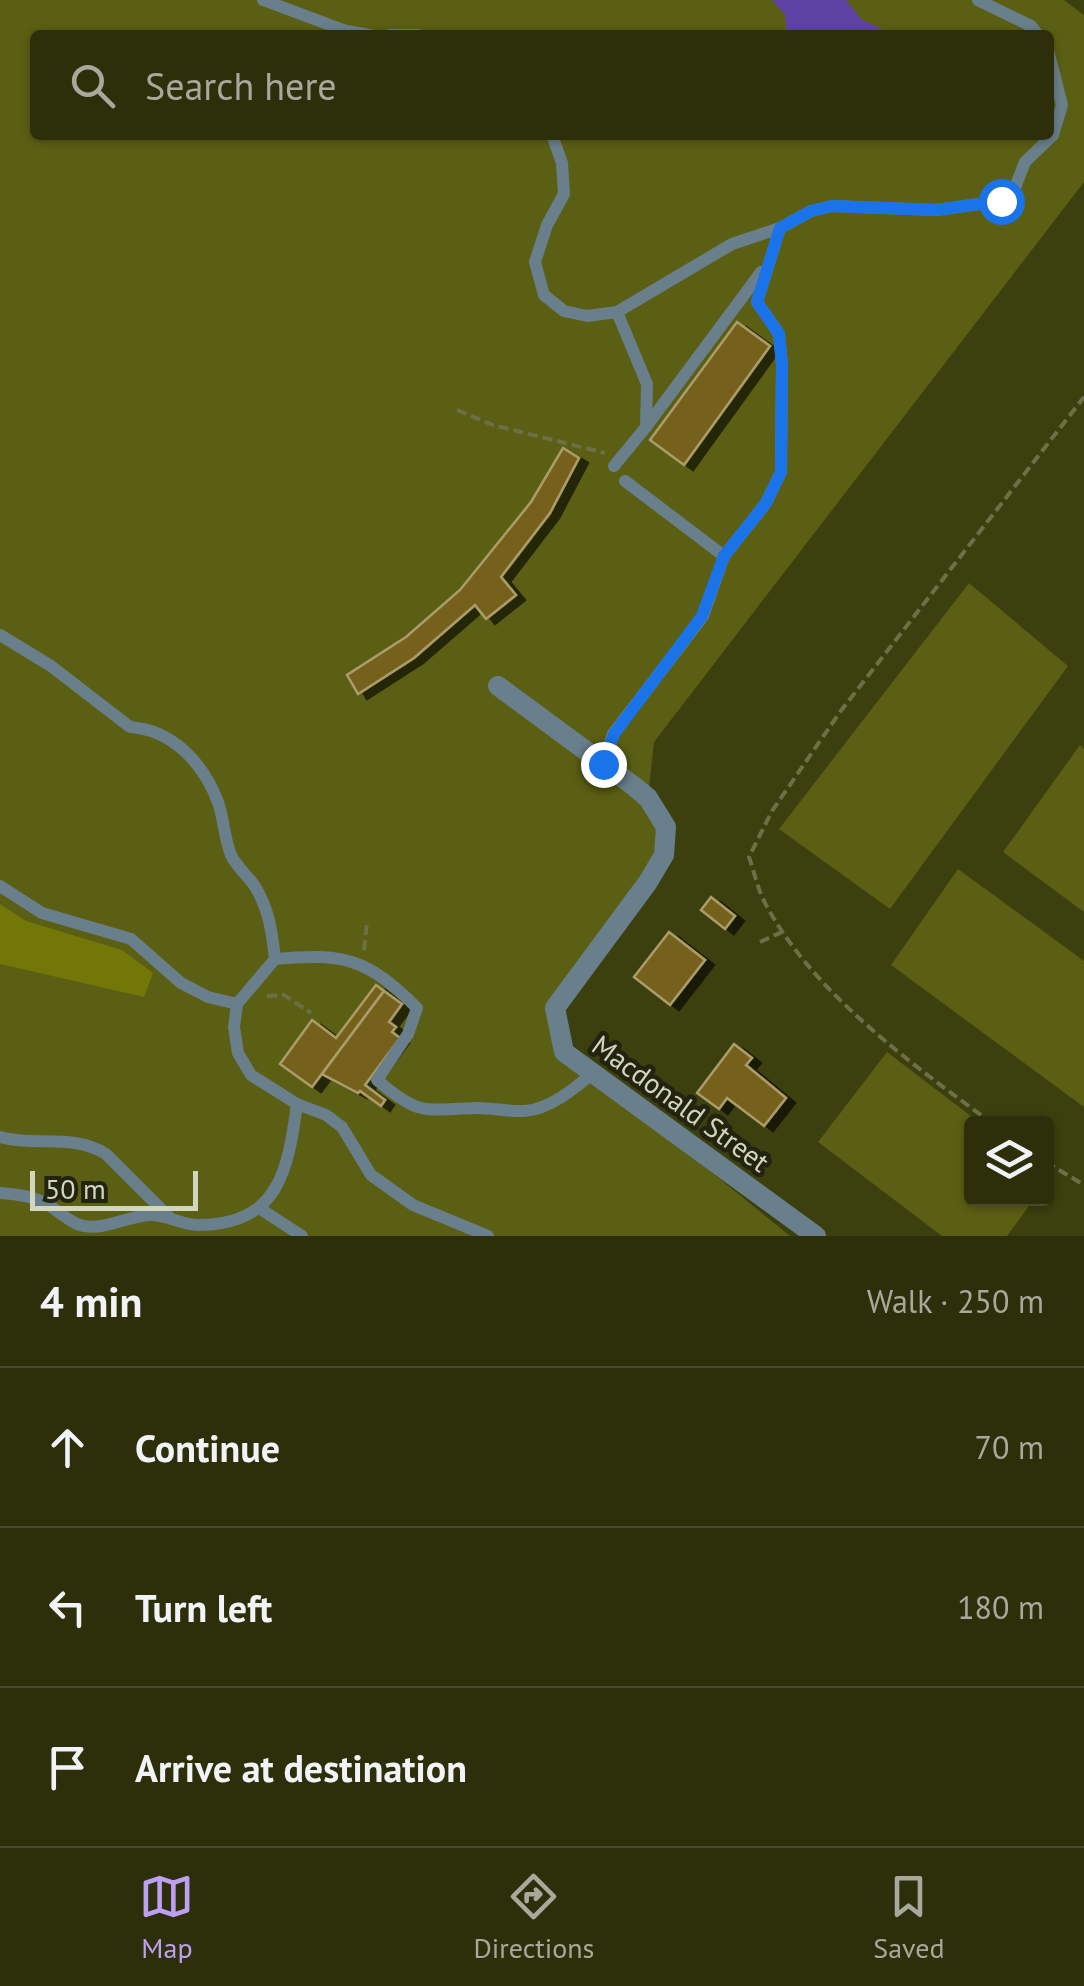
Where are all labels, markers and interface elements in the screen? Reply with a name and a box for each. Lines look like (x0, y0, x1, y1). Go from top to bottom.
search box (30, 30, 1054, 140)
icon: search (65, 58, 120, 113)
text: Search here (145, 61, 337, 110)
route start (979, 179, 1025, 225)
route end (581, 742, 627, 788)
street label: Macdonald Street (585, 1026, 777, 1180)
map controls (964, 1116, 1054, 1206)
button: layers (964, 1116, 1054, 1206)
scale bar (30, 1166, 198, 1210)
text: 50 m (45, 1170, 106, 1207)
text: 4 min (40, 1274, 142, 1329)
text: Walk · 250 m (867, 1280, 1044, 1322)
icon: ahead (40, 1420, 95, 1475)
text: Continue (135, 1423, 280, 1472)
text: 70 m (975, 1426, 1044, 1468)
icon: left (40, 1580, 95, 1635)
text: Turn left (135, 1583, 272, 1632)
text: 180 m (957, 1586, 1044, 1628)
icon: arrive (40, 1740, 95, 1795)
text: Arrive at destination (135, 1743, 467, 1792)
tab: Map (139, 1869, 194, 1966)
tab: Directions (473, 1869, 594, 1966)
tab: Saved (873, 1869, 945, 1966)

